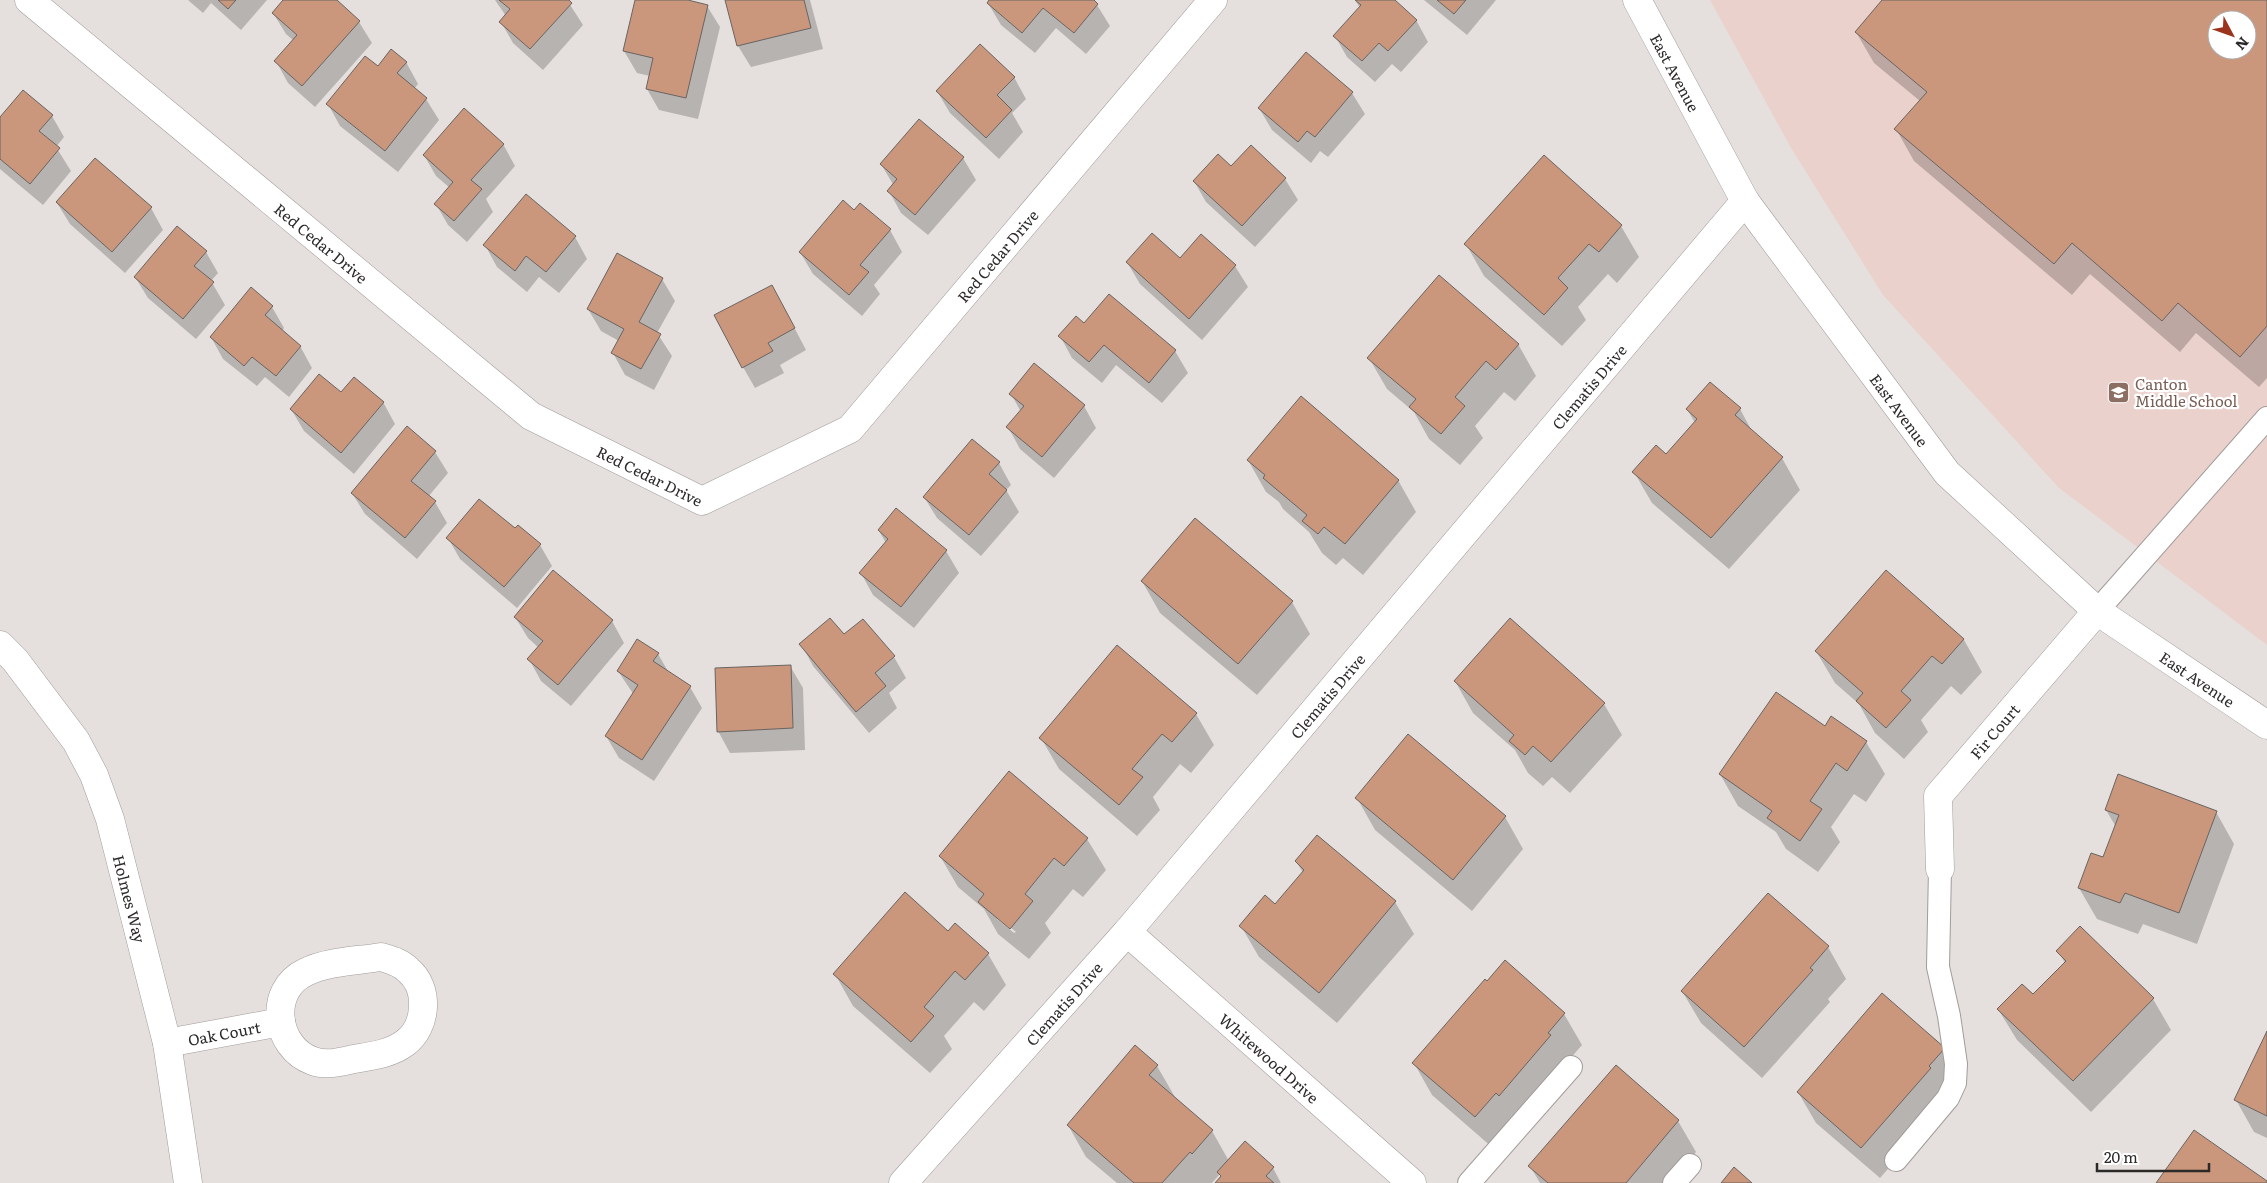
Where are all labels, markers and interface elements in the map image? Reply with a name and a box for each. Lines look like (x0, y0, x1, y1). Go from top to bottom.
north arrow (2207, 10, 2257, 60)
street label: East Avenue (1645, 29, 1706, 116)
text: N (2231, 33, 2254, 55)
street label: Red Cedar Drive (270, 197, 374, 288)
street label: Red Cedar Drive (951, 204, 1043, 307)
street label: Clematis Drive (1546, 338, 1631, 434)
street label: East Avenue (1865, 368, 1935, 451)
place label: Canton Middle School (2135, 372, 2237, 412)
school or university icon: Canton Middle School (2107, 380, 2131, 404)
street label: Red Cedar Drive (593, 439, 707, 511)
street label: East Avenue (2156, 645, 2240, 712)
street label: Clematis Drive (1284, 648, 1370, 743)
street label: Fir Court (1964, 698, 2024, 763)
street label: Holmes Way (108, 852, 153, 945)
street label: Clematis Drive (1020, 956, 1107, 1050)
street label: Whitewood Drive (1215, 1007, 1325, 1108)
street label: Oak Court (186, 1015, 262, 1050)
scale bar (2097, 1140, 2210, 1172)
text: 20 m (2104, 1145, 2138, 1168)

